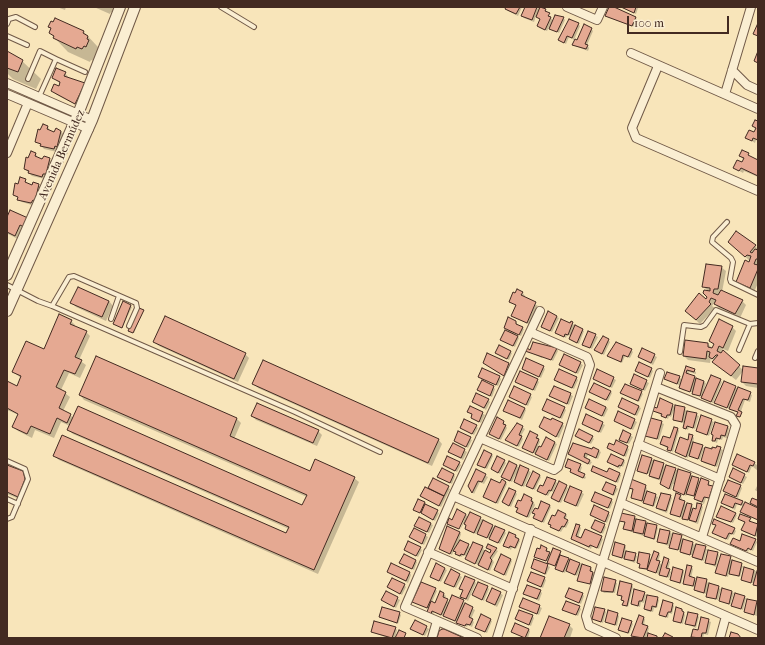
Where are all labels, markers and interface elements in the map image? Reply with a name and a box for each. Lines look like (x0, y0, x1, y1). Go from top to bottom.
scale bar (629, 8, 731, 34)
text: 100 m (634, 16, 664, 30)
street label: Avenida Bermúdez (36, 108, 88, 202)

